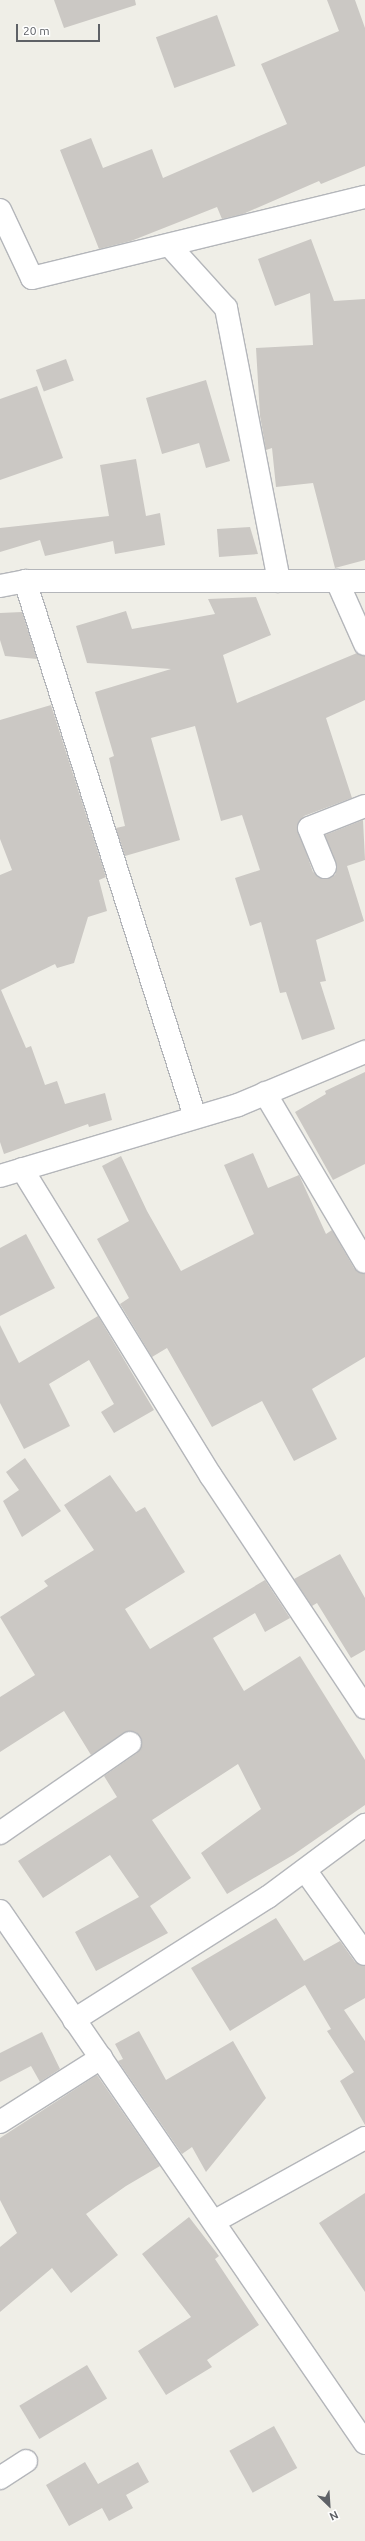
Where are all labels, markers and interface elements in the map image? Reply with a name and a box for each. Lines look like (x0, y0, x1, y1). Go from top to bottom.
scale bar (18, 16, 102, 42)
text: 20 m (23, 24, 50, 37)
north arrow (309, 2485, 349, 2525)
text: N (328, 2509, 340, 2523)

